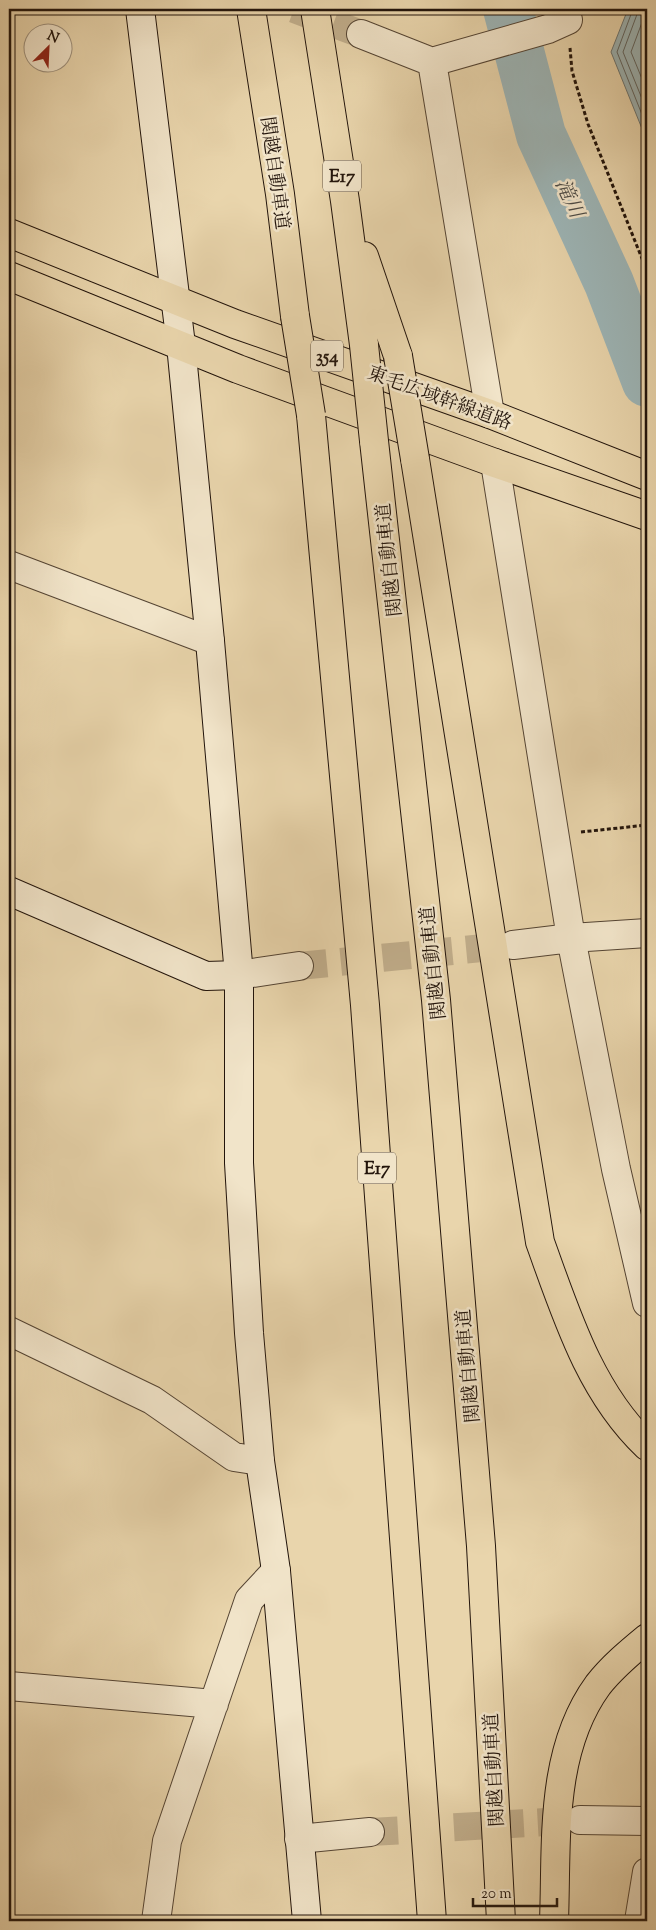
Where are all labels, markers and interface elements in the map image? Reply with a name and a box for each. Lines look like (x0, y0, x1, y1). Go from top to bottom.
north arrow (22, 22, 72, 72)
text: N (43, 27, 62, 49)
street label: 関越自動車道 (252, 115, 295, 232)
road number: E17 (323, 160, 361, 192)
water label: 滝川 (546, 175, 590, 225)
road number: 354 (311, 341, 343, 372)
street label: 東毛広域幹線道路 (363, 361, 515, 438)
street label: 関越自動車道 (371, 502, 410, 618)
street label: 関越自動車道 (415, 905, 454, 1021)
road number: E17 (358, 1152, 396, 1184)
street label: 関越自動車道 (451, 1308, 488, 1424)
street label: 関越自動車道 (479, 1712, 512, 1828)
scale bar (473, 1875, 557, 1907)
text: 20 m (481, 1884, 512, 1905)

